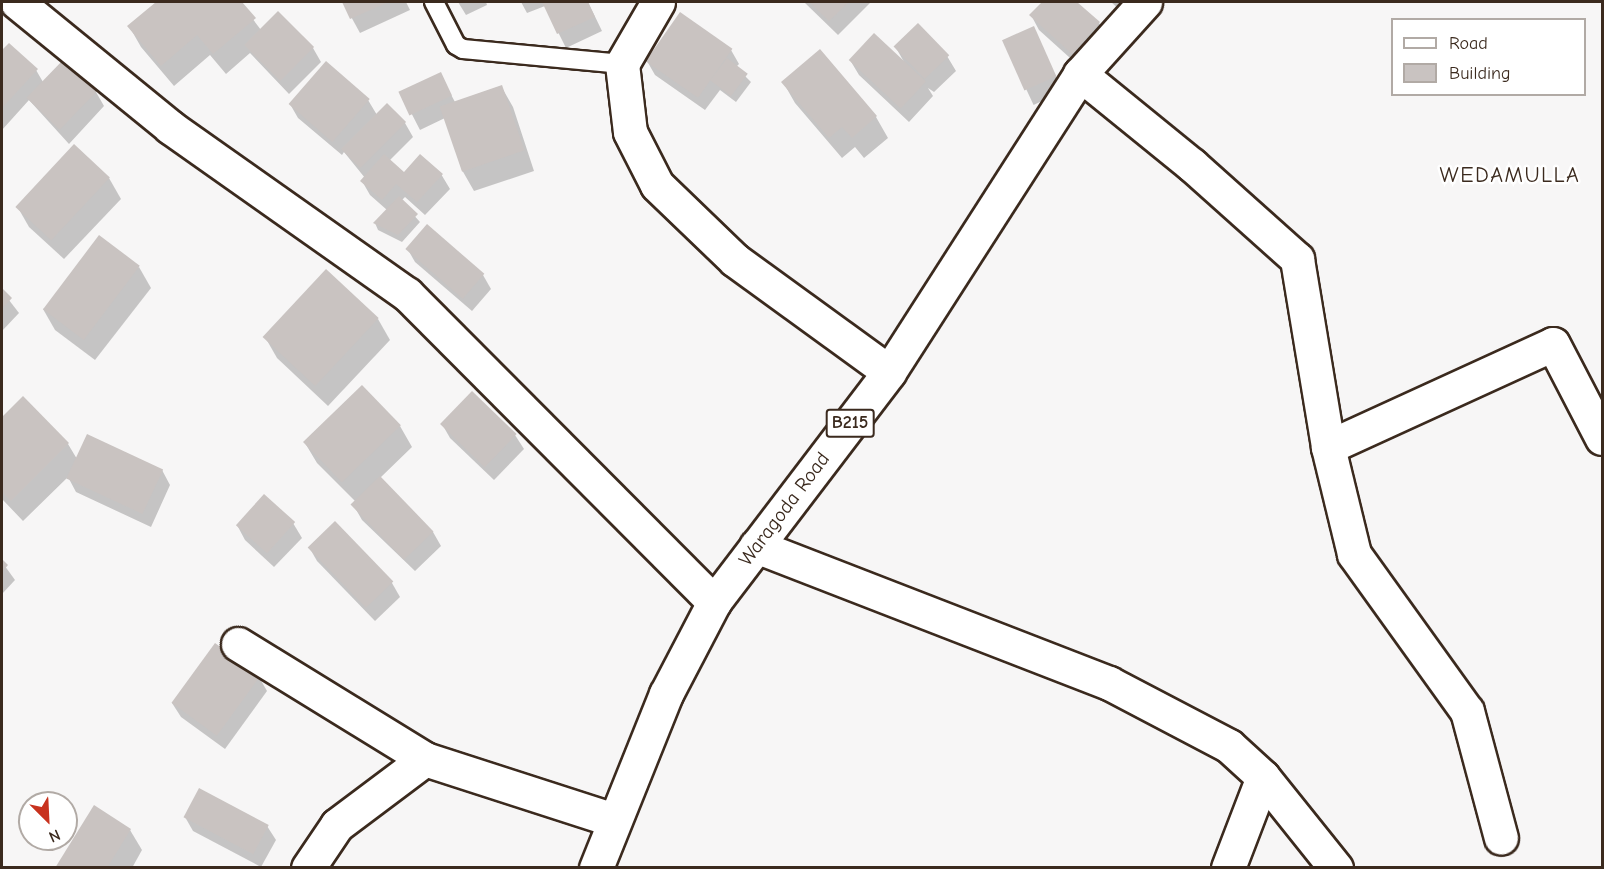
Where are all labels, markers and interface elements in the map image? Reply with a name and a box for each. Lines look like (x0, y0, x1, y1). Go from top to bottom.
legend (1391, 18, 1586, 96)
text: Road (1449, 33, 1488, 54)
text: Building (1449, 63, 1511, 84)
district label: WEDAMULLA (1440, 163, 1580, 189)
road number: B215 (824, 408, 876, 438)
street label: Waragoda Road (733, 447, 835, 571)
north arrow (18, 791, 78, 851)
text: N (46, 825, 63, 846)

